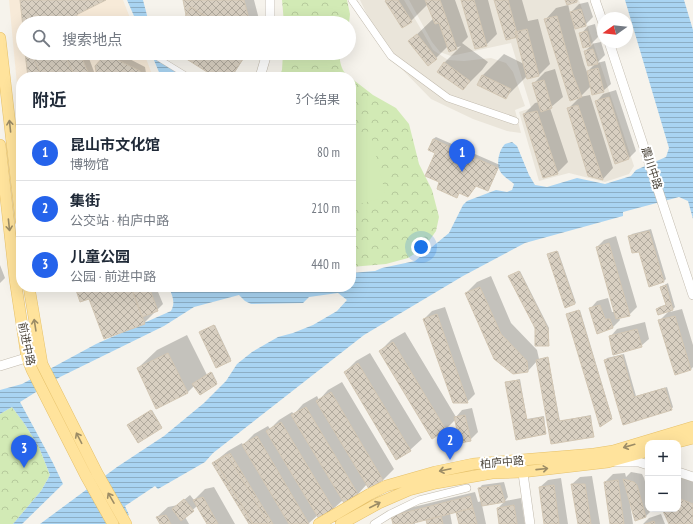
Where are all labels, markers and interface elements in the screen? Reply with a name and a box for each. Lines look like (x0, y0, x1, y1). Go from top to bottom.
north arrow (597, 12, 633, 48)
search box (16, 16, 356, 60)
icon: search (30, 27, 52, 49)
text: 搜索地点 (62, 30, 122, 49)
text: 附近 (32, 89, 66, 111)
text: 3个结果 (295, 91, 340, 108)
one-way arrow (7, 120, 14, 133)
text: 昆山市文化馆 (70, 135, 160, 154)
pin: 1 (449, 139, 475, 172)
text: 1 (42, 144, 48, 161)
text: 80 m (317, 144, 340, 161)
street label: 震川中路 (639, 145, 665, 191)
text: 博物馆 (70, 156, 109, 173)
text: 集街 (70, 191, 100, 210)
text: 2 (42, 200, 48, 217)
text: 210 m (311, 200, 340, 217)
text: 公交站 · 柏庐中路 (70, 212, 169, 229)
one-way arrow (5, 218, 13, 231)
your location (411, 237, 431, 257)
text: 儿童公园 (70, 247, 130, 266)
text: 3 (42, 256, 48, 273)
text: 440 m (311, 256, 340, 273)
text: 公园 · 前进中路 (70, 268, 156, 285)
one-way arrow (31, 319, 39, 332)
street label: 前进中路 (16, 321, 38, 367)
pin: 2 (437, 427, 463, 460)
one-way arrow (75, 432, 82, 444)
pin: 3 (11, 435, 37, 468)
map controls (645, 440, 681, 512)
button: + (645, 440, 681, 476)
one-way arrow (623, 443, 636, 450)
street label: 柏庐中路 (479, 453, 525, 471)
one-way arrow (535, 466, 548, 473)
one-way arrow (439, 467, 452, 475)
button: − (645, 476, 681, 512)
one-way arrow (106, 492, 114, 504)
one-way arrow (369, 501, 381, 508)

